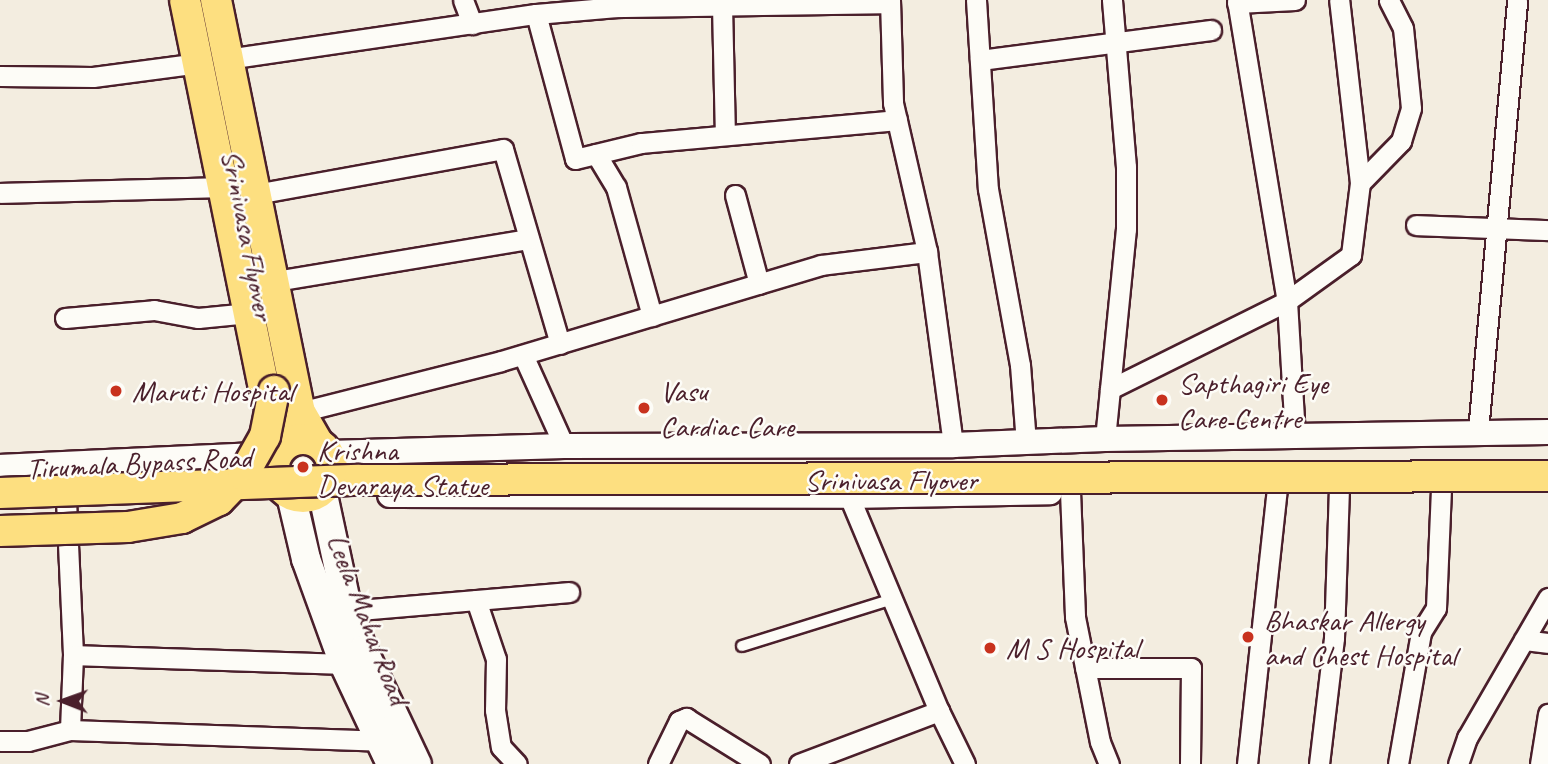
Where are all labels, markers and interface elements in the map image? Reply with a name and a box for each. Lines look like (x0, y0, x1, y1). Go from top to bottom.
street label: Srinivasa Flyover (214, 146, 282, 324)
place label: Sapthagiri Eye Care Centre (1178, 365, 1328, 436)
place label: Maruti Hospital (132, 373, 293, 409)
place label: Vasu Cardiac Care (660, 373, 794, 444)
marker: Maruti Hospital (106, 381, 126, 401)
marker: Sapthagiri Eye Care Centre (1152, 390, 1172, 410)
marker: Vasu Cardiac Care (634, 398, 654, 418)
place label: Krishna Devaraya Statue (317, 432, 489, 503)
street label: Tirumala Bypass Road (25, 439, 253, 487)
marker: Krishna Devaraya Statue (295, 459, 311, 475)
street label: Srinivasa Flyover (804, 462, 978, 498)
street label: Leela Mahal Road (319, 528, 417, 710)
place label: Bhaskar Allergy and Chest Hospital (1264, 602, 1457, 672)
marker: Bhaskar Allergy and Chest Hospital (1238, 627, 1258, 647)
place label: M S Hospital (1006, 630, 1139, 666)
marker: M S Hospital (980, 638, 1000, 658)
north arrow (28, 666, 98, 736)
text: N (30, 695, 54, 707)

